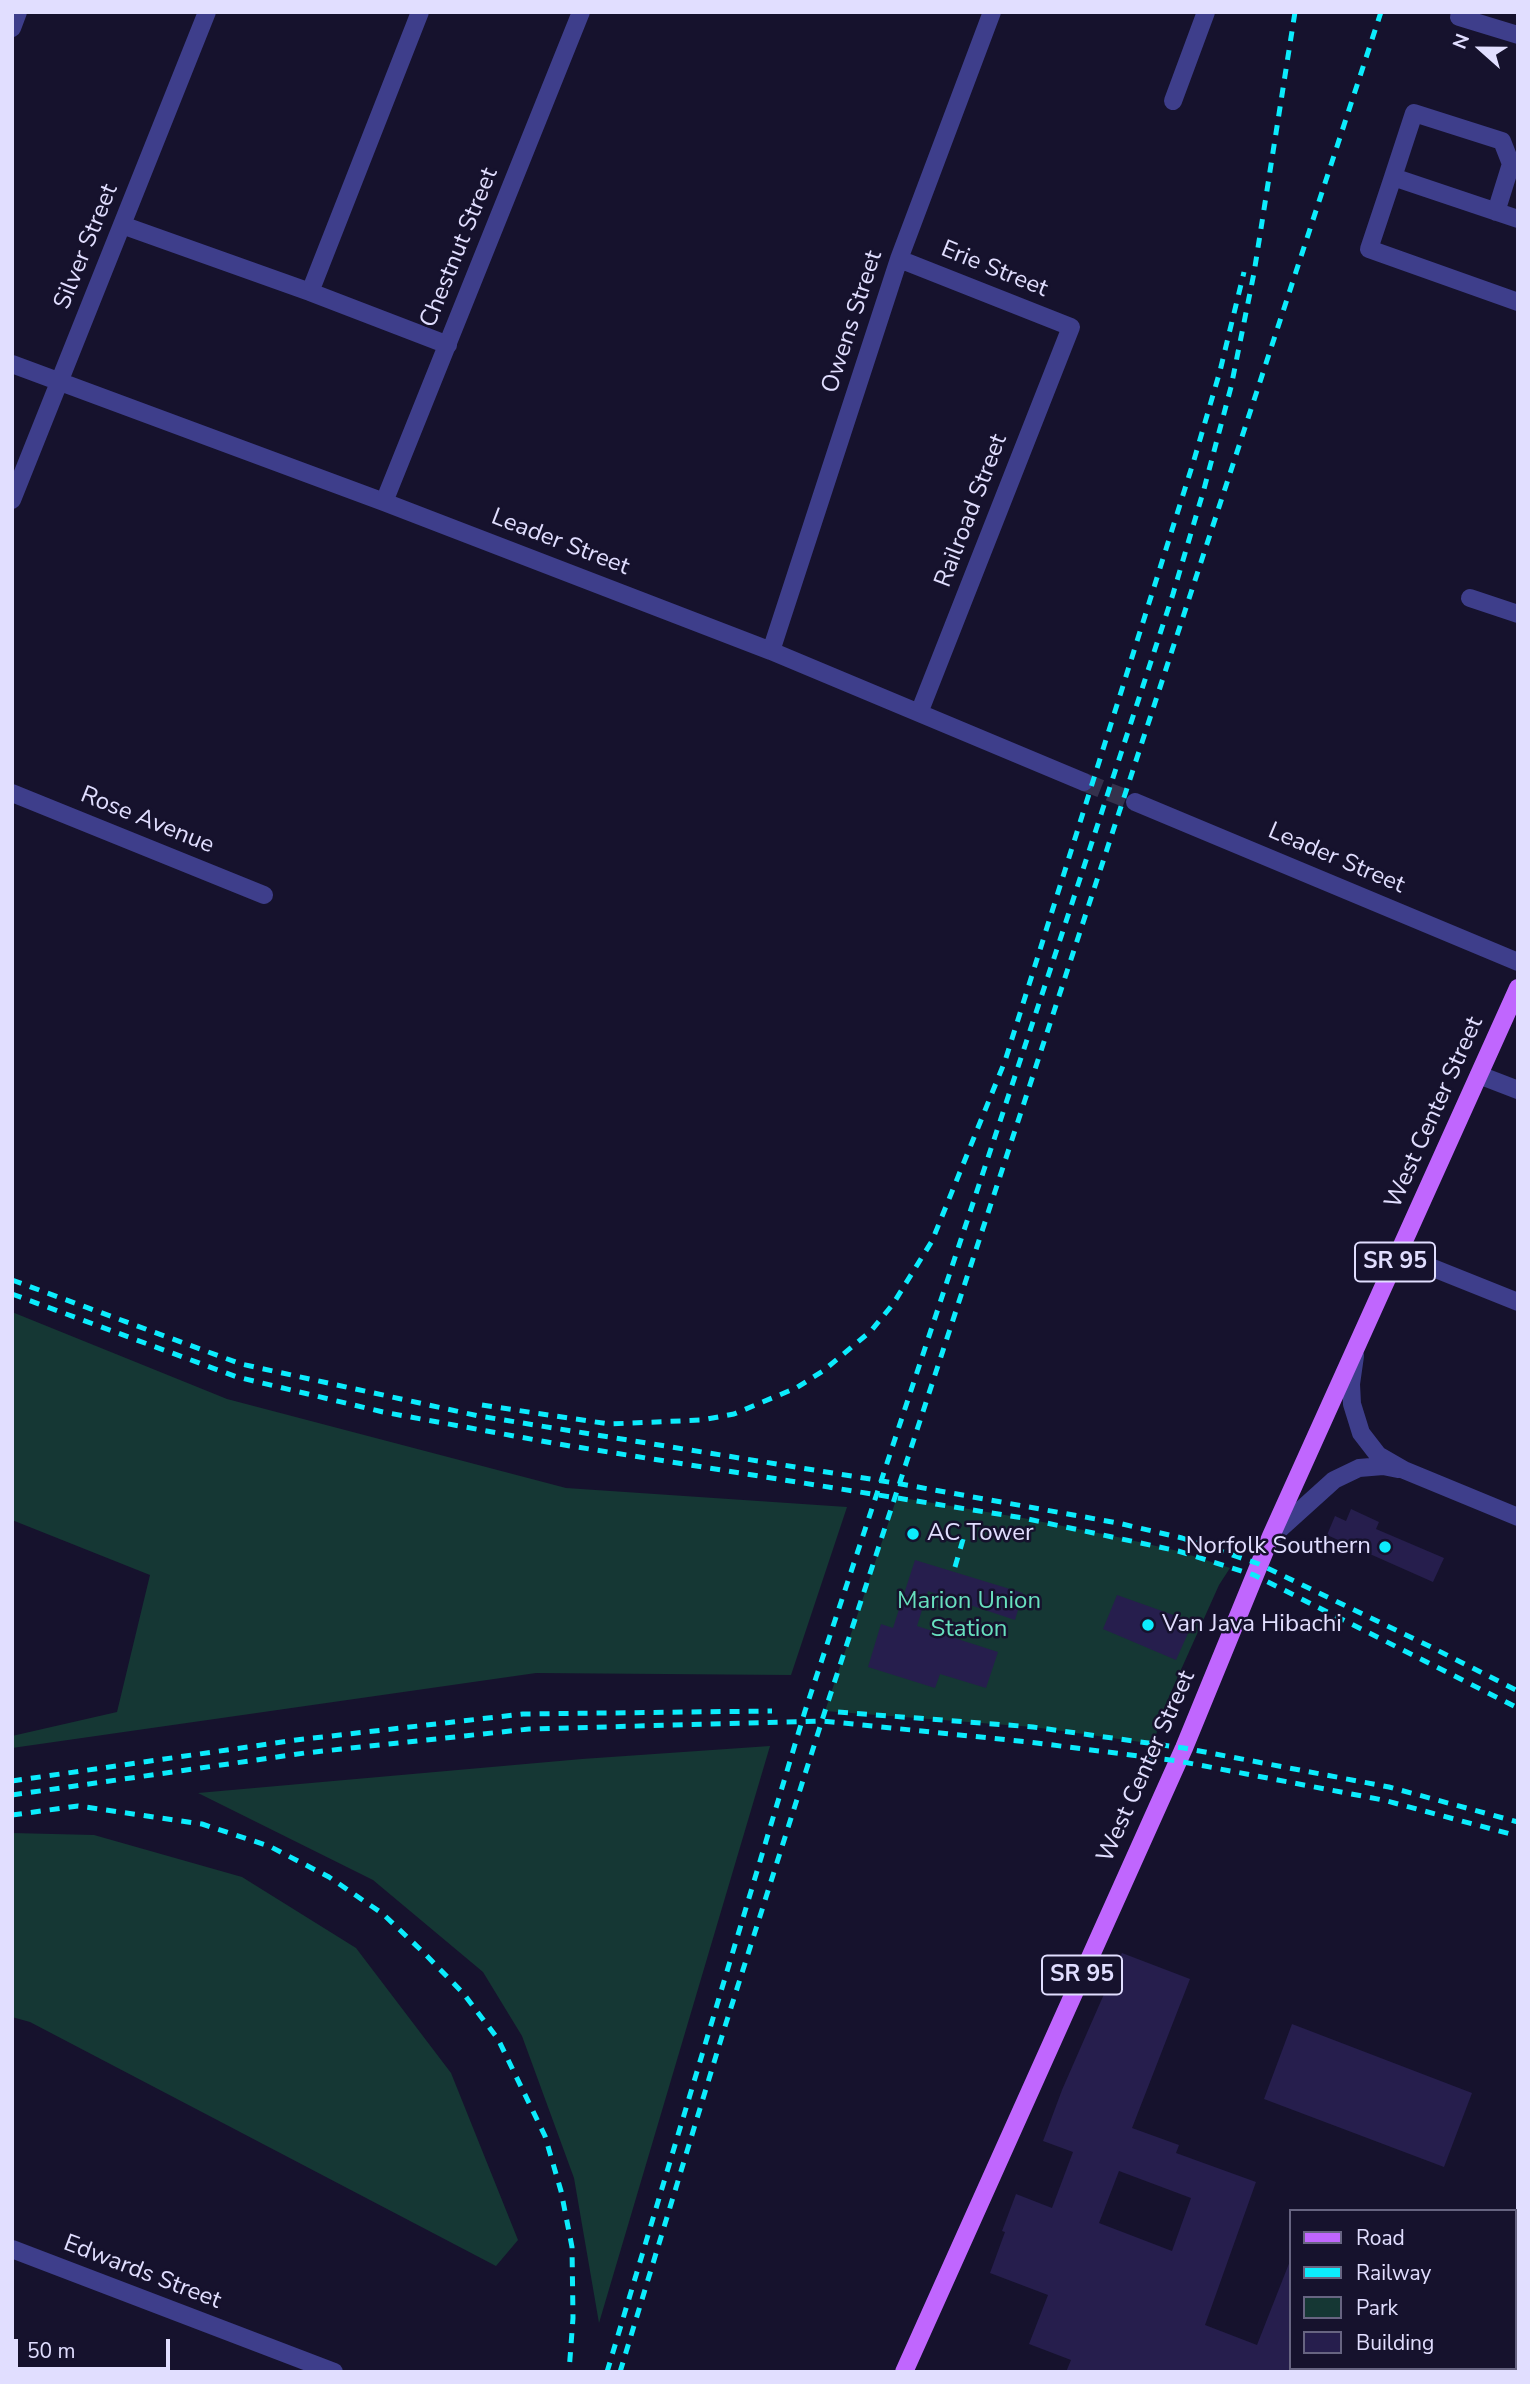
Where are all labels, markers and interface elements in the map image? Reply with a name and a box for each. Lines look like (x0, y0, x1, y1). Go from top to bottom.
north arrow (1446, 14, 1516, 84)
text: N (1447, 30, 1476, 53)
street label: Chestnut Street (415, 164, 505, 332)
street label: Silver Street (49, 180, 125, 314)
street label: Erie Street (936, 236, 1052, 304)
street label: Owens Street (816, 247, 890, 397)
street label: Railroad Street (930, 430, 1014, 592)
street label: Leader Street (487, 504, 633, 582)
street label: Rose Avenue (76, 781, 218, 861)
street label: Leader Street (1263, 817, 1409, 901)
street label: West Center Street (1380, 1013, 1490, 1213)
road number: SR 95 (1355, 1242, 1435, 1282)
place label: AC Tower (927, 1520, 1034, 1548)
marker: AC Tower (905, 1526, 921, 1542)
place label: Norfolk Southern (1186, 1533, 1371, 1561)
marker: Norfolk Southern (1377, 1539, 1393, 1555)
park label: Marion Union Station (897, 1588, 1041, 1644)
place label: Van Java Hibachi (1162, 1611, 1342, 1639)
marker: Van Java Hibachi (1140, 1617, 1156, 1633)
street label: West Center Street (1092, 1667, 1202, 1867)
road number: SR 95 (1042, 1956, 1122, 1994)
legend (1288, 2209, 1516, 2370)
text: Road (1356, 2224, 1405, 2252)
street label: Edwards Street (59, 2230, 225, 2316)
text: Railway (1356, 2259, 1431, 2287)
text: Park (1356, 2294, 1398, 2322)
scale bar (18, 2324, 173, 2368)
text: Building (1356, 2329, 1434, 2357)
text: 50 m (27, 2337, 76, 2365)

